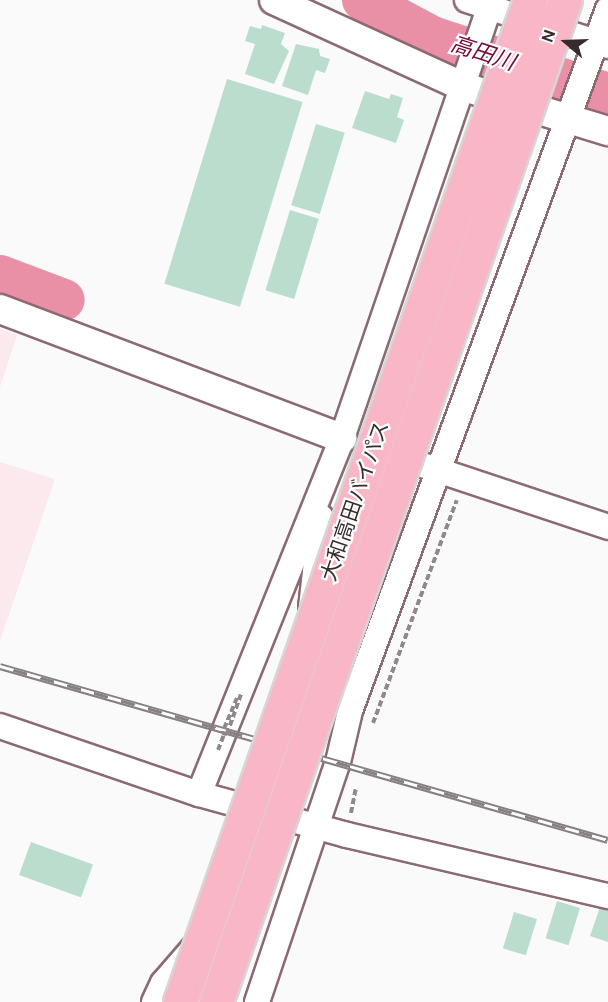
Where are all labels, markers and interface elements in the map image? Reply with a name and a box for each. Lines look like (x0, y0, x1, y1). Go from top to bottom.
north arrow (536, 12, 596, 72)
text: N (537, 27, 560, 45)
water label: 高田川 (448, 30, 518, 76)
street label: 大和高田バイパス (316, 417, 394, 585)

